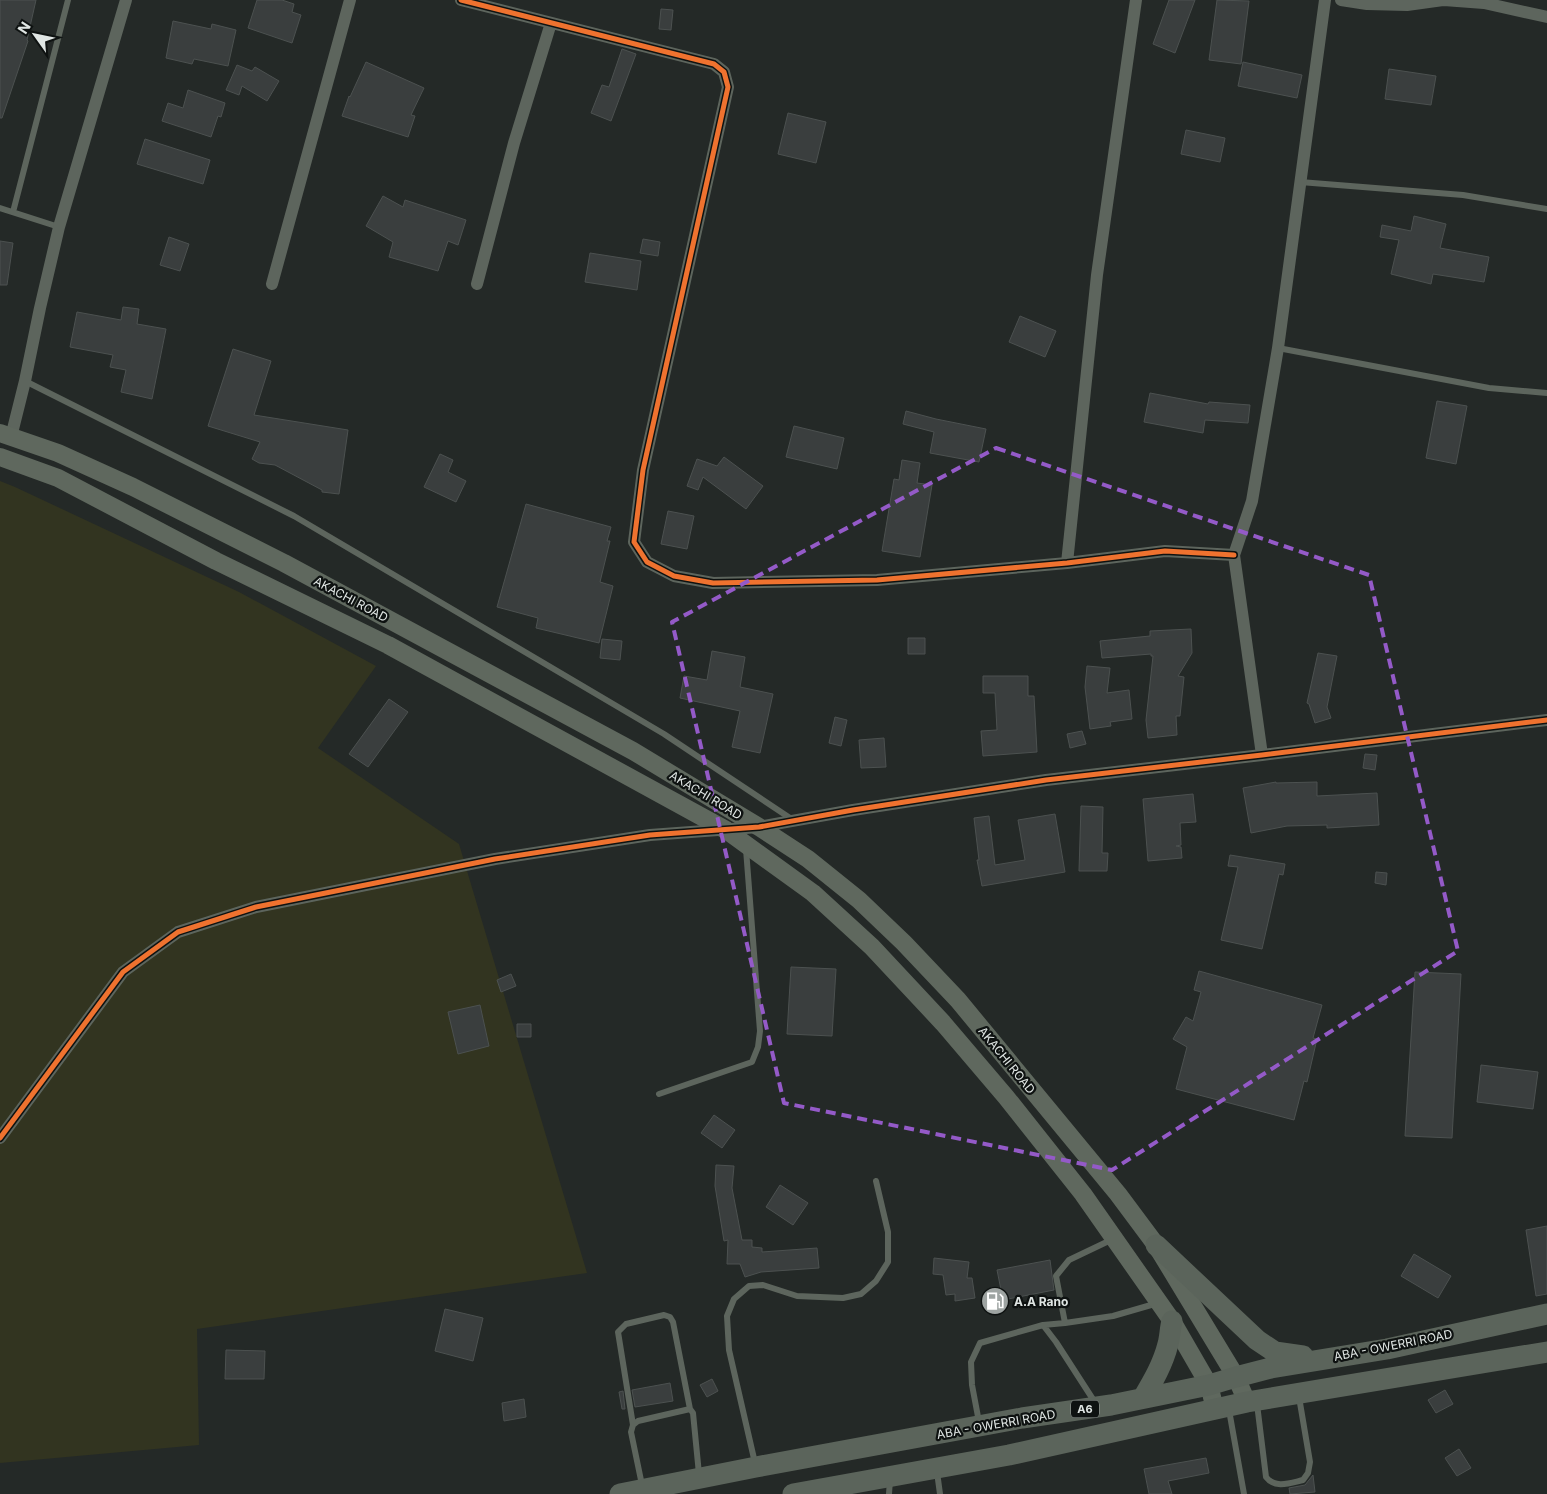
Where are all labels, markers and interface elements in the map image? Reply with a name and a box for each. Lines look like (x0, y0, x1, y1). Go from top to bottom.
north arrow (10, 10, 60, 60)
text: N (14, 19, 34, 37)
street label: AKACHI ROAD (311, 573, 391, 625)
street label: AKACHI ROAD (667, 767, 745, 823)
street label: AKACHI ROAD (975, 1023, 1039, 1097)
fuel station icon: A.A Rano (980, 1286, 1010, 1316)
place label: A.A Rano (1014, 1294, 1068, 1309)
street label: ABA - OWERRI ROAD (1332, 1326, 1454, 1364)
road number: A6 (1071, 1400, 1099, 1418)
street label: ABA - OWERRI ROAD (935, 1406, 1057, 1442)

